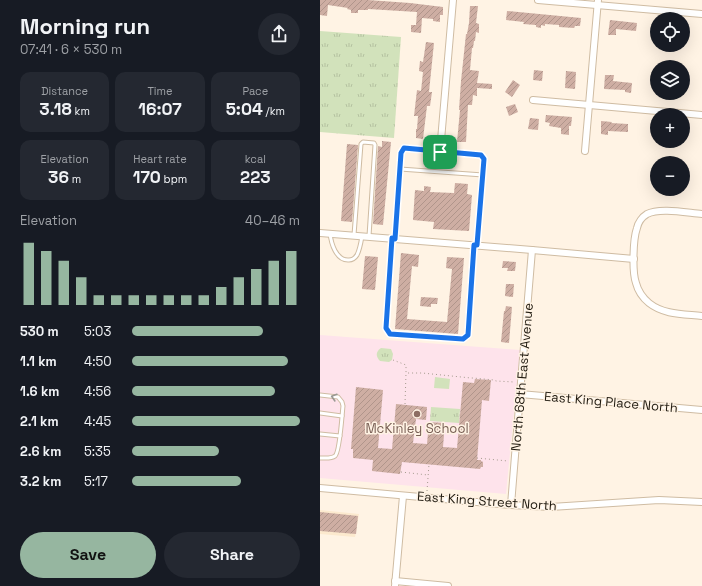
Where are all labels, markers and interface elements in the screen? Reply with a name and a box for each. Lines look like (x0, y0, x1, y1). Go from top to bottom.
text: Morning run (20, 12, 150, 40)
map controls (650, 12, 690, 196)
button: locate (650, 12, 690, 52)
button: share (258, 13, 300, 55)
text: 07:41 · 6 × 530 m (20, 41, 122, 58)
button: layers (650, 60, 690, 100)
text: Distance (41, 84, 88, 98)
text: Time (147, 84, 173, 98)
text: Pace (242, 84, 268, 98)
text: 3.18 (39, 98, 72, 120)
text: 16:07 (138, 98, 182, 120)
text: 5:04 (226, 98, 263, 120)
text: km (72, 104, 90, 118)
text: /km (263, 104, 285, 118)
button: + (650, 108, 690, 148)
pin (423, 135, 457, 169)
icon: arrive (429, 141, 451, 163)
text: Elevation (41, 152, 89, 166)
text: Heart rate (133, 152, 187, 166)
text: kcal (245, 152, 266, 166)
button: − (650, 156, 690, 196)
text: 36 (48, 166, 69, 188)
text: 170 (133, 166, 161, 188)
text: 223 (240, 166, 271, 188)
text: m (69, 172, 81, 186)
text: bpm (161, 172, 187, 186)
text: Elevation (20, 212, 77, 229)
text: 40–46 m (245, 212, 300, 229)
street label: North 68th East Avenue (507, 302, 537, 452)
text: 530 m (20, 323, 59, 340)
text: 5:03 (84, 323, 111, 340)
text: 1.1 km (20, 353, 57, 370)
text: 4:50 (84, 353, 112, 370)
text: 1.6 km (20, 383, 59, 400)
text: 4:56 (84, 383, 111, 400)
street label: East King Place North (543, 388, 679, 416)
one-way arrow (331, 393, 338, 402)
marker: McKinley School (412, 409, 422, 419)
text: 2.1 km (20, 413, 59, 430)
text: 4:45 (84, 413, 111, 430)
place label: McKinley School (365, 420, 469, 437)
text: 2.6 km (20, 443, 61, 460)
text: 5:35 (84, 443, 111, 460)
text: 3.2 km (20, 473, 61, 490)
text: 5:17 (84, 473, 108, 490)
street label: East King Street North (417, 488, 557, 514)
button: Save (20, 532, 156, 578)
button: Share (164, 532, 300, 578)

